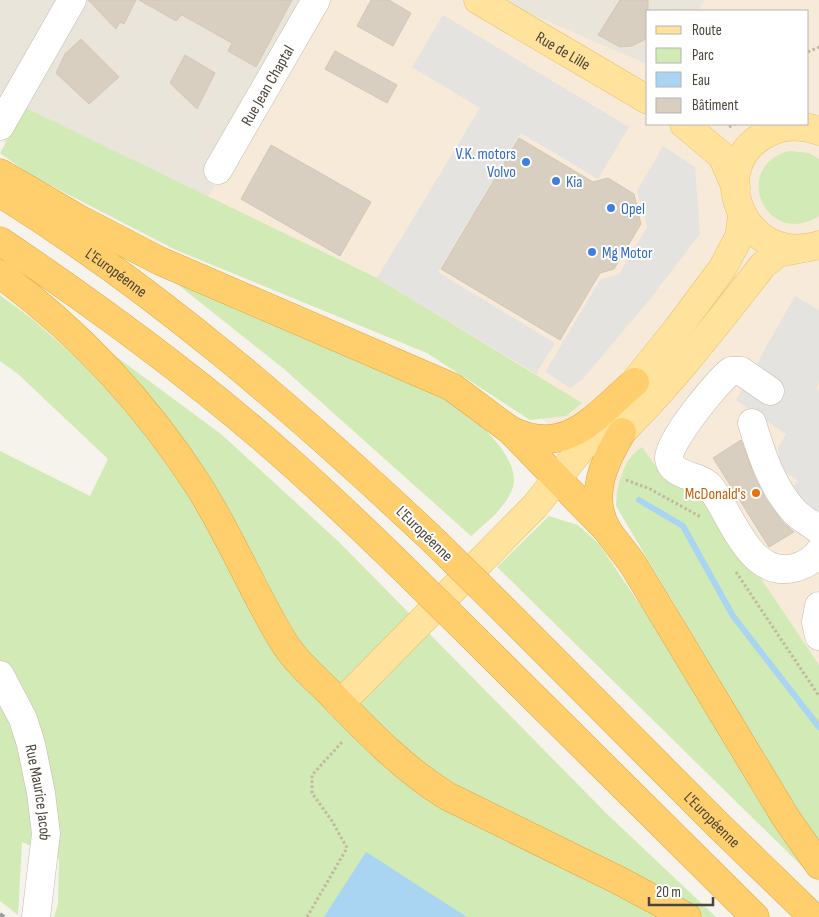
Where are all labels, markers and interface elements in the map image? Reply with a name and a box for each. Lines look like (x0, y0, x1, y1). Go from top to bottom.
legend (646, 10, 809, 125)
text: Route (692, 21, 722, 40)
street label: Rue de Lille (532, 28, 593, 75)
street label: Rue Jean Chaptal (238, 42, 299, 129)
text: Parc (692, 46, 714, 65)
text: Eau (692, 71, 710, 90)
text: Bâtiment (692, 96, 739, 115)
place label: V.K. motors Volvo (456, 145, 516, 182)
marker: V.K. motors Volvo (520, 156, 532, 168)
place label: Kia (566, 173, 582, 192)
marker: Kia (550, 175, 562, 187)
place label: Opel (621, 200, 645, 219)
marker: Opel (605, 202, 617, 214)
place label: Mg Motor (602, 244, 653, 263)
street label: L'Européenne (81, 245, 150, 302)
marker: Mg Motor (586, 246, 598, 258)
place label: McDonald's (685, 485, 746, 504)
marker: McDonald's (750, 487, 762, 499)
street label: L'Européenne (392, 502, 456, 566)
street label: Rue Maurice Jacob (20, 743, 54, 841)
street label: L'Européenne (679, 788, 744, 852)
scale bar (649, 874, 713, 906)
text: 20 m (656, 883, 681, 902)

